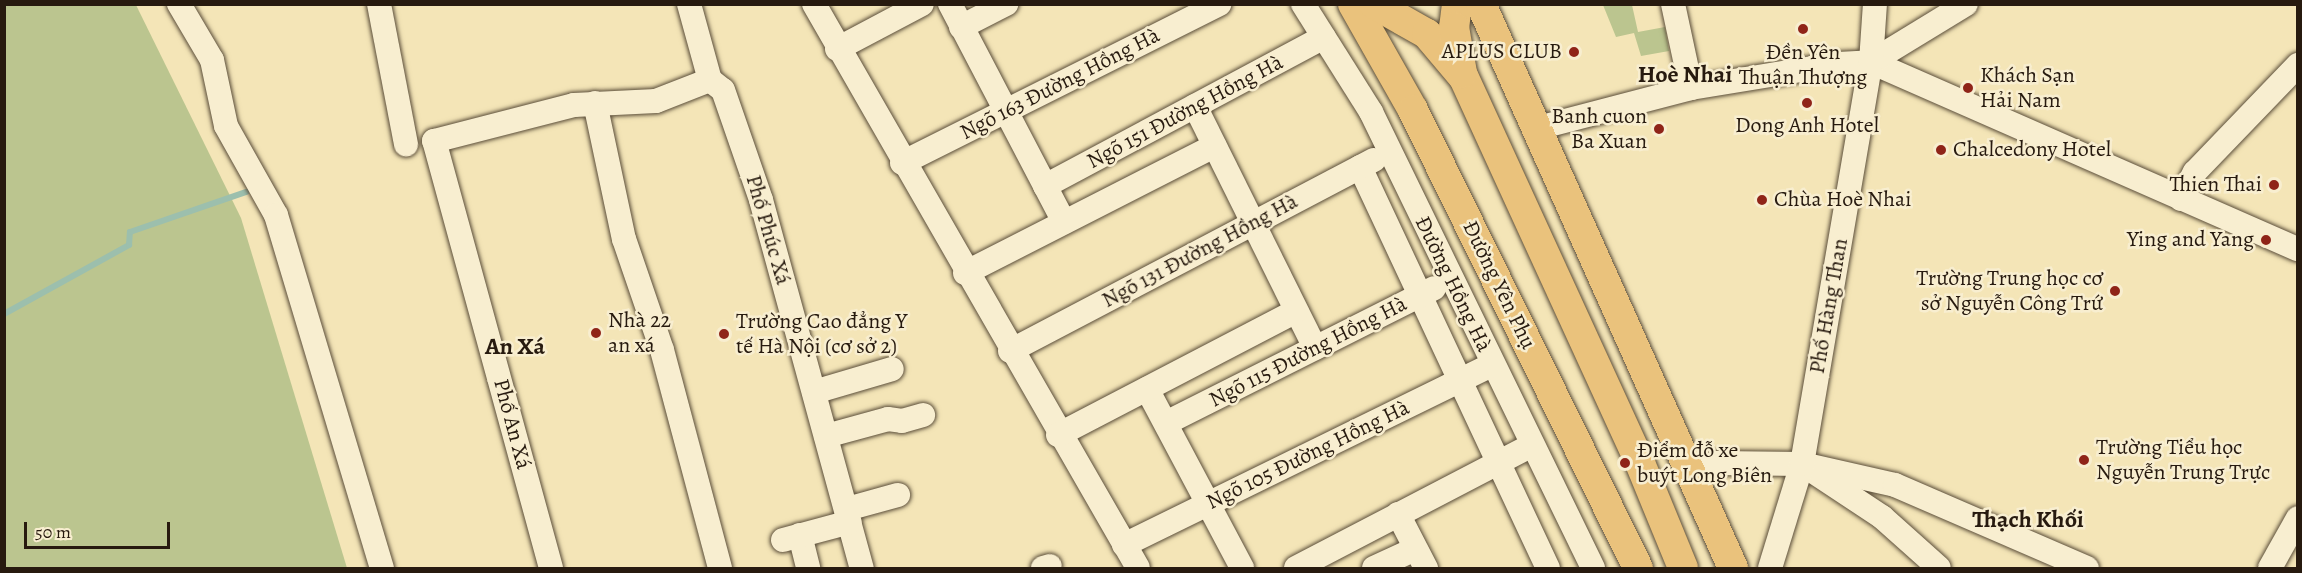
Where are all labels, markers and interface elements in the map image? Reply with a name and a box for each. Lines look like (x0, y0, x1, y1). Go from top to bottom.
street label: Ngõ 163 Đường Hồng Hà (956, 22, 1164, 146)
marker: Đền Yên Thuận Thượng (1796, 22, 1810, 36)
place label: APLUS CLUB (1442, 39, 1562, 65)
place label: Đền Yên Thuận Thượng (1739, 39, 1867, 90)
marker: APLUS CLUB (1567, 45, 1581, 59)
street label: Ngõ 151 Đường Hồng Hà (1082, 49, 1288, 175)
district label: Hoè Nhai (1638, 61, 1732, 89)
place label: Khách Sạn Hải Nam (1980, 62, 2075, 113)
marker: Khách Sạn Hải Nam (1961, 81, 1975, 95)
marker: Dong Anh Hotel (1800, 96, 1814, 110)
place label: Banh cuon Ba Xuan (1551, 103, 1647, 154)
place label: Dong Anh Hotel (1735, 113, 1879, 139)
marker: Banh cuon Ba Xuan (1652, 122, 1666, 136)
place label: Chalcedony Hotel (1953, 137, 2111, 163)
marker: Chalcedony Hotel (1934, 143, 1948, 157)
street label: Phố Phúc Xá (740, 172, 796, 288)
place label: Thien Thai (2170, 172, 2262, 198)
marker: Thien Thai (2267, 178, 2281, 192)
place label: Chùa Hoè Nhai (1774, 187, 1911, 213)
street label: Ngõ 131 Đường Hồng Hà (1098, 188, 1302, 314)
marker: Chùa Hoè Nhai (1755, 193, 1769, 207)
street label: Đường Hồng Hà (1409, 212, 1497, 356)
street label: Đường Yên Phụ (1457, 216, 1541, 354)
place label: Ying and Yang (2127, 227, 2254, 253)
marker: Ying and Yang (2259, 233, 2273, 247)
street label: Phố Hàng Than (1804, 236, 1854, 376)
place label: Trường Trung học cơ sở Nguyễn Công Trứ (1916, 265, 2103, 316)
marker: Trường Trung học cơ sở Nguyễn Công Trứ (2108, 284, 2122, 298)
street label: Ngõ 115 Đường Hồng Hà (1205, 291, 1411, 413)
place label: Nhà 22 an xá (608, 307, 671, 358)
place label: Trường Cao đẳng Y tế Hà Nội (cơ sở 2) (736, 308, 907, 360)
marker: Nhà 22 an xá (589, 326, 603, 340)
marker: Trường Cao đẳng Y tế Hà Nội (cơ sở 2) (717, 327, 731, 341)
district label: An Xá (485, 333, 545, 361)
street label: Phố An Xá (487, 376, 537, 472)
street label: Ngõ 105 Đường Hồng Hà (1202, 394, 1414, 516)
place label: Trường Tiểu học Nguyễn Trung Trực (2096, 434, 2270, 486)
place label: Điểm đỗ xe buýt Long Biên (1637, 437, 1772, 488)
marker: Trường Tiểu học Nguyễn Trung Trực (2077, 453, 2091, 467)
marker: Điểm đỗ xe buýt Long Biên (1618, 456, 1632, 470)
district label: Thạch Khối (1972, 506, 2084, 534)
scale bar (27, 510, 172, 548)
text: 50 m (35, 520, 71, 544)

